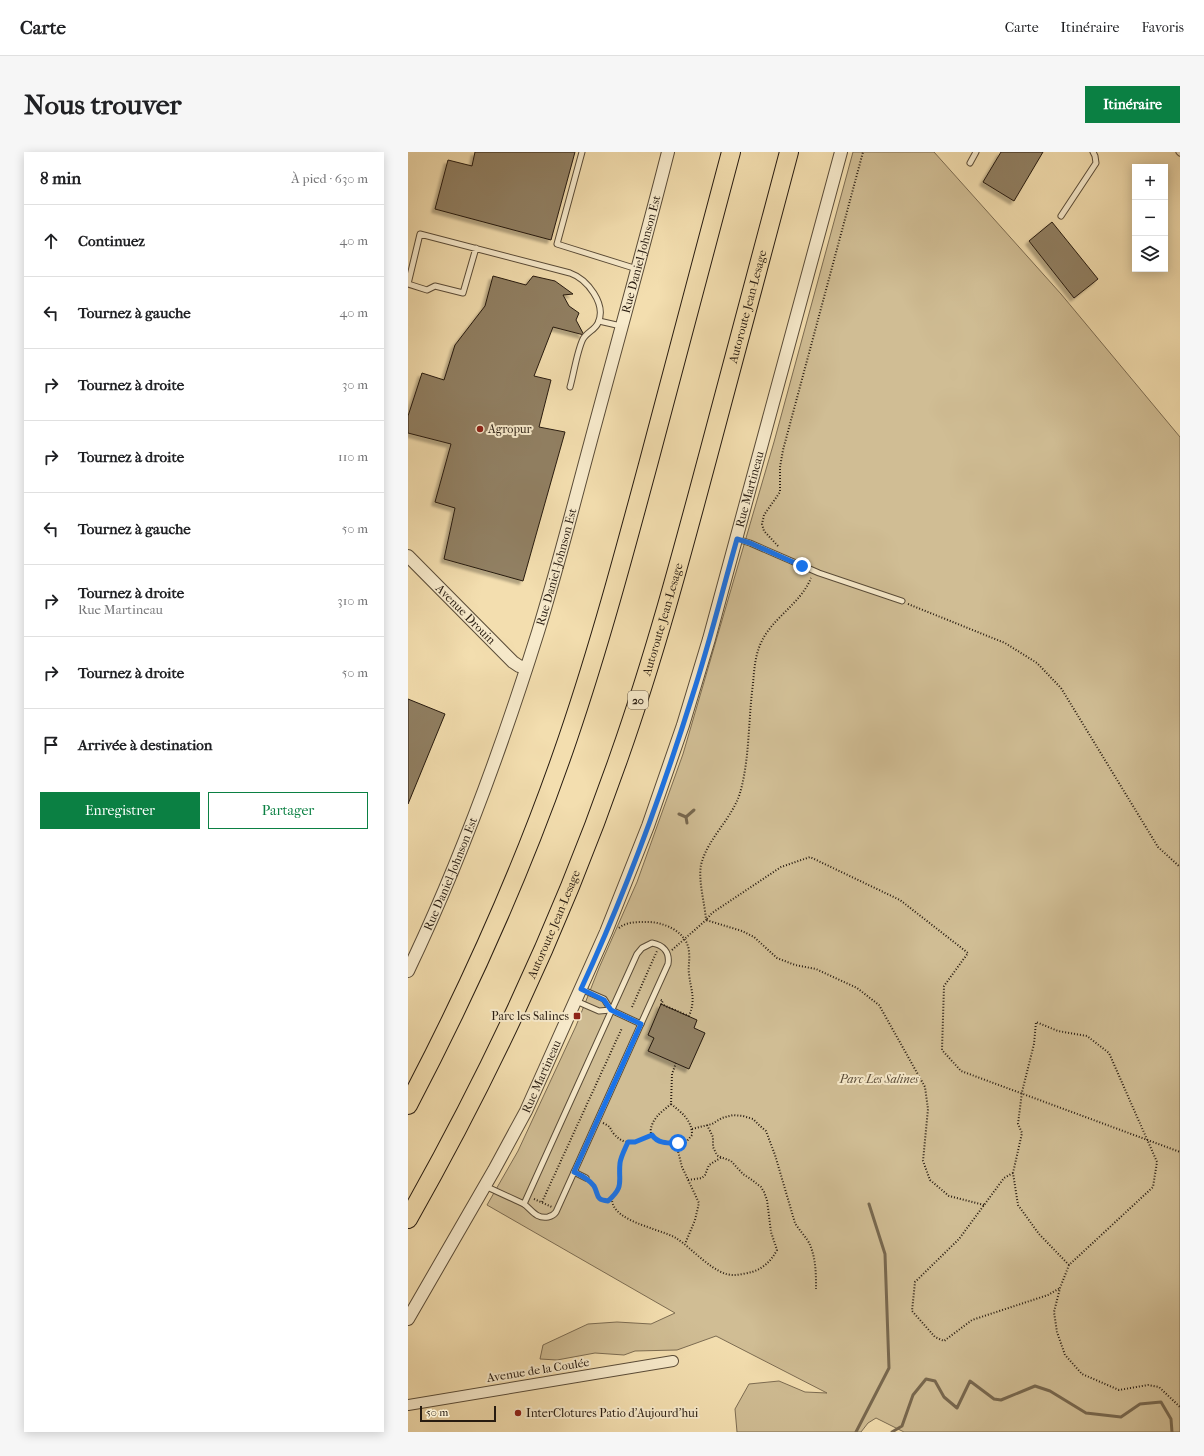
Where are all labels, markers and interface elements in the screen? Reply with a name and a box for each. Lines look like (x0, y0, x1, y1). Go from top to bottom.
text: Carte (20, 17, 66, 39)
text: Carte (1005, 19, 1039, 36)
text: Itinéraire (1061, 19, 1119, 36)
text: Favoris (1141, 19, 1184, 36)
button: Itinéraire (1085, 86, 1180, 123)
text: Nous trouver (24, 88, 181, 121)
map controls (1132, 164, 1168, 272)
button: + (1132, 164, 1168, 200)
text: 8 min (40, 168, 81, 188)
text: À pied · 630 m (291, 171, 368, 186)
street label: Rue Daniel-Johnson Est (619, 193, 664, 315)
button: − (1132, 200, 1168, 236)
icon: ahead (40, 230, 62, 252)
text: Continuez (78, 232, 145, 250)
text: 40 m (340, 233, 368, 248)
button: layers (1132, 236, 1168, 272)
street label: Autoroute Jean-Lesage (726, 248, 770, 366)
icon: left (40, 302, 62, 324)
text: Tournez à gauche (78, 304, 191, 322)
text: 40 m (340, 305, 368, 320)
icon: right (40, 374, 62, 396)
text: Tournez à droite (78, 376, 184, 394)
text: 30 m (342, 377, 368, 392)
place label: Agropur (487, 422, 533, 436)
marker: Agropur (475, 424, 485, 434)
icon: right (40, 446, 62, 468)
text: Tournez à droite (78, 448, 184, 466)
text: 110 m (338, 449, 368, 464)
street label: Rue Martineau (733, 449, 767, 529)
street label: Rue Daniel-Johnson Est (533, 506, 580, 627)
icon: left (40, 518, 62, 540)
text: Tournez à gauche (78, 520, 191, 538)
text: 50 m (342, 521, 368, 536)
route end (793, 557, 811, 575)
street label: Autoroute Jean-Lesage (639, 561, 686, 678)
street label: Avenue Drouin (432, 581, 498, 647)
text: Tournez à droite (78, 584, 184, 602)
icon: right (40, 590, 62, 612)
text: 310 m (337, 593, 368, 608)
text: Rue Martineau (78, 602, 163, 617)
icon: right (40, 662, 62, 684)
text: Tournez à droite (78, 664, 184, 682)
text: 50 m (342, 665, 368, 680)
road number: 20 (628, 691, 648, 709)
icon: arrive (40, 734, 62, 756)
text: Arrivée à destination (78, 736, 213, 754)
button: Enregistrer (40, 792, 200, 829)
button: Partager (208, 792, 368, 829)
street label: Rue Daniel-Johnson Est (421, 815, 480, 933)
street label: Autoroute Jean-Lesage (524, 868, 583, 982)
place label: Parc les Salines (491, 1009, 570, 1023)
marker: Parc les Salines (572, 1011, 582, 1021)
street label: Rue Martineau (519, 1038, 564, 1115)
park label: Parc Les Salines (839, 1072, 919, 1086)
route start (669, 1134, 687, 1152)
street label: Avenue de la Coulée (485, 1355, 590, 1385)
scale bar (420, 1404, 496, 1423)
text: 50 m (426, 1406, 448, 1419)
place label: InterClotures Patio d'Aujourd'hui (526, 1406, 699, 1420)
marker: InterClotures Patio d'Aujourd'hui (513, 1408, 523, 1418)

